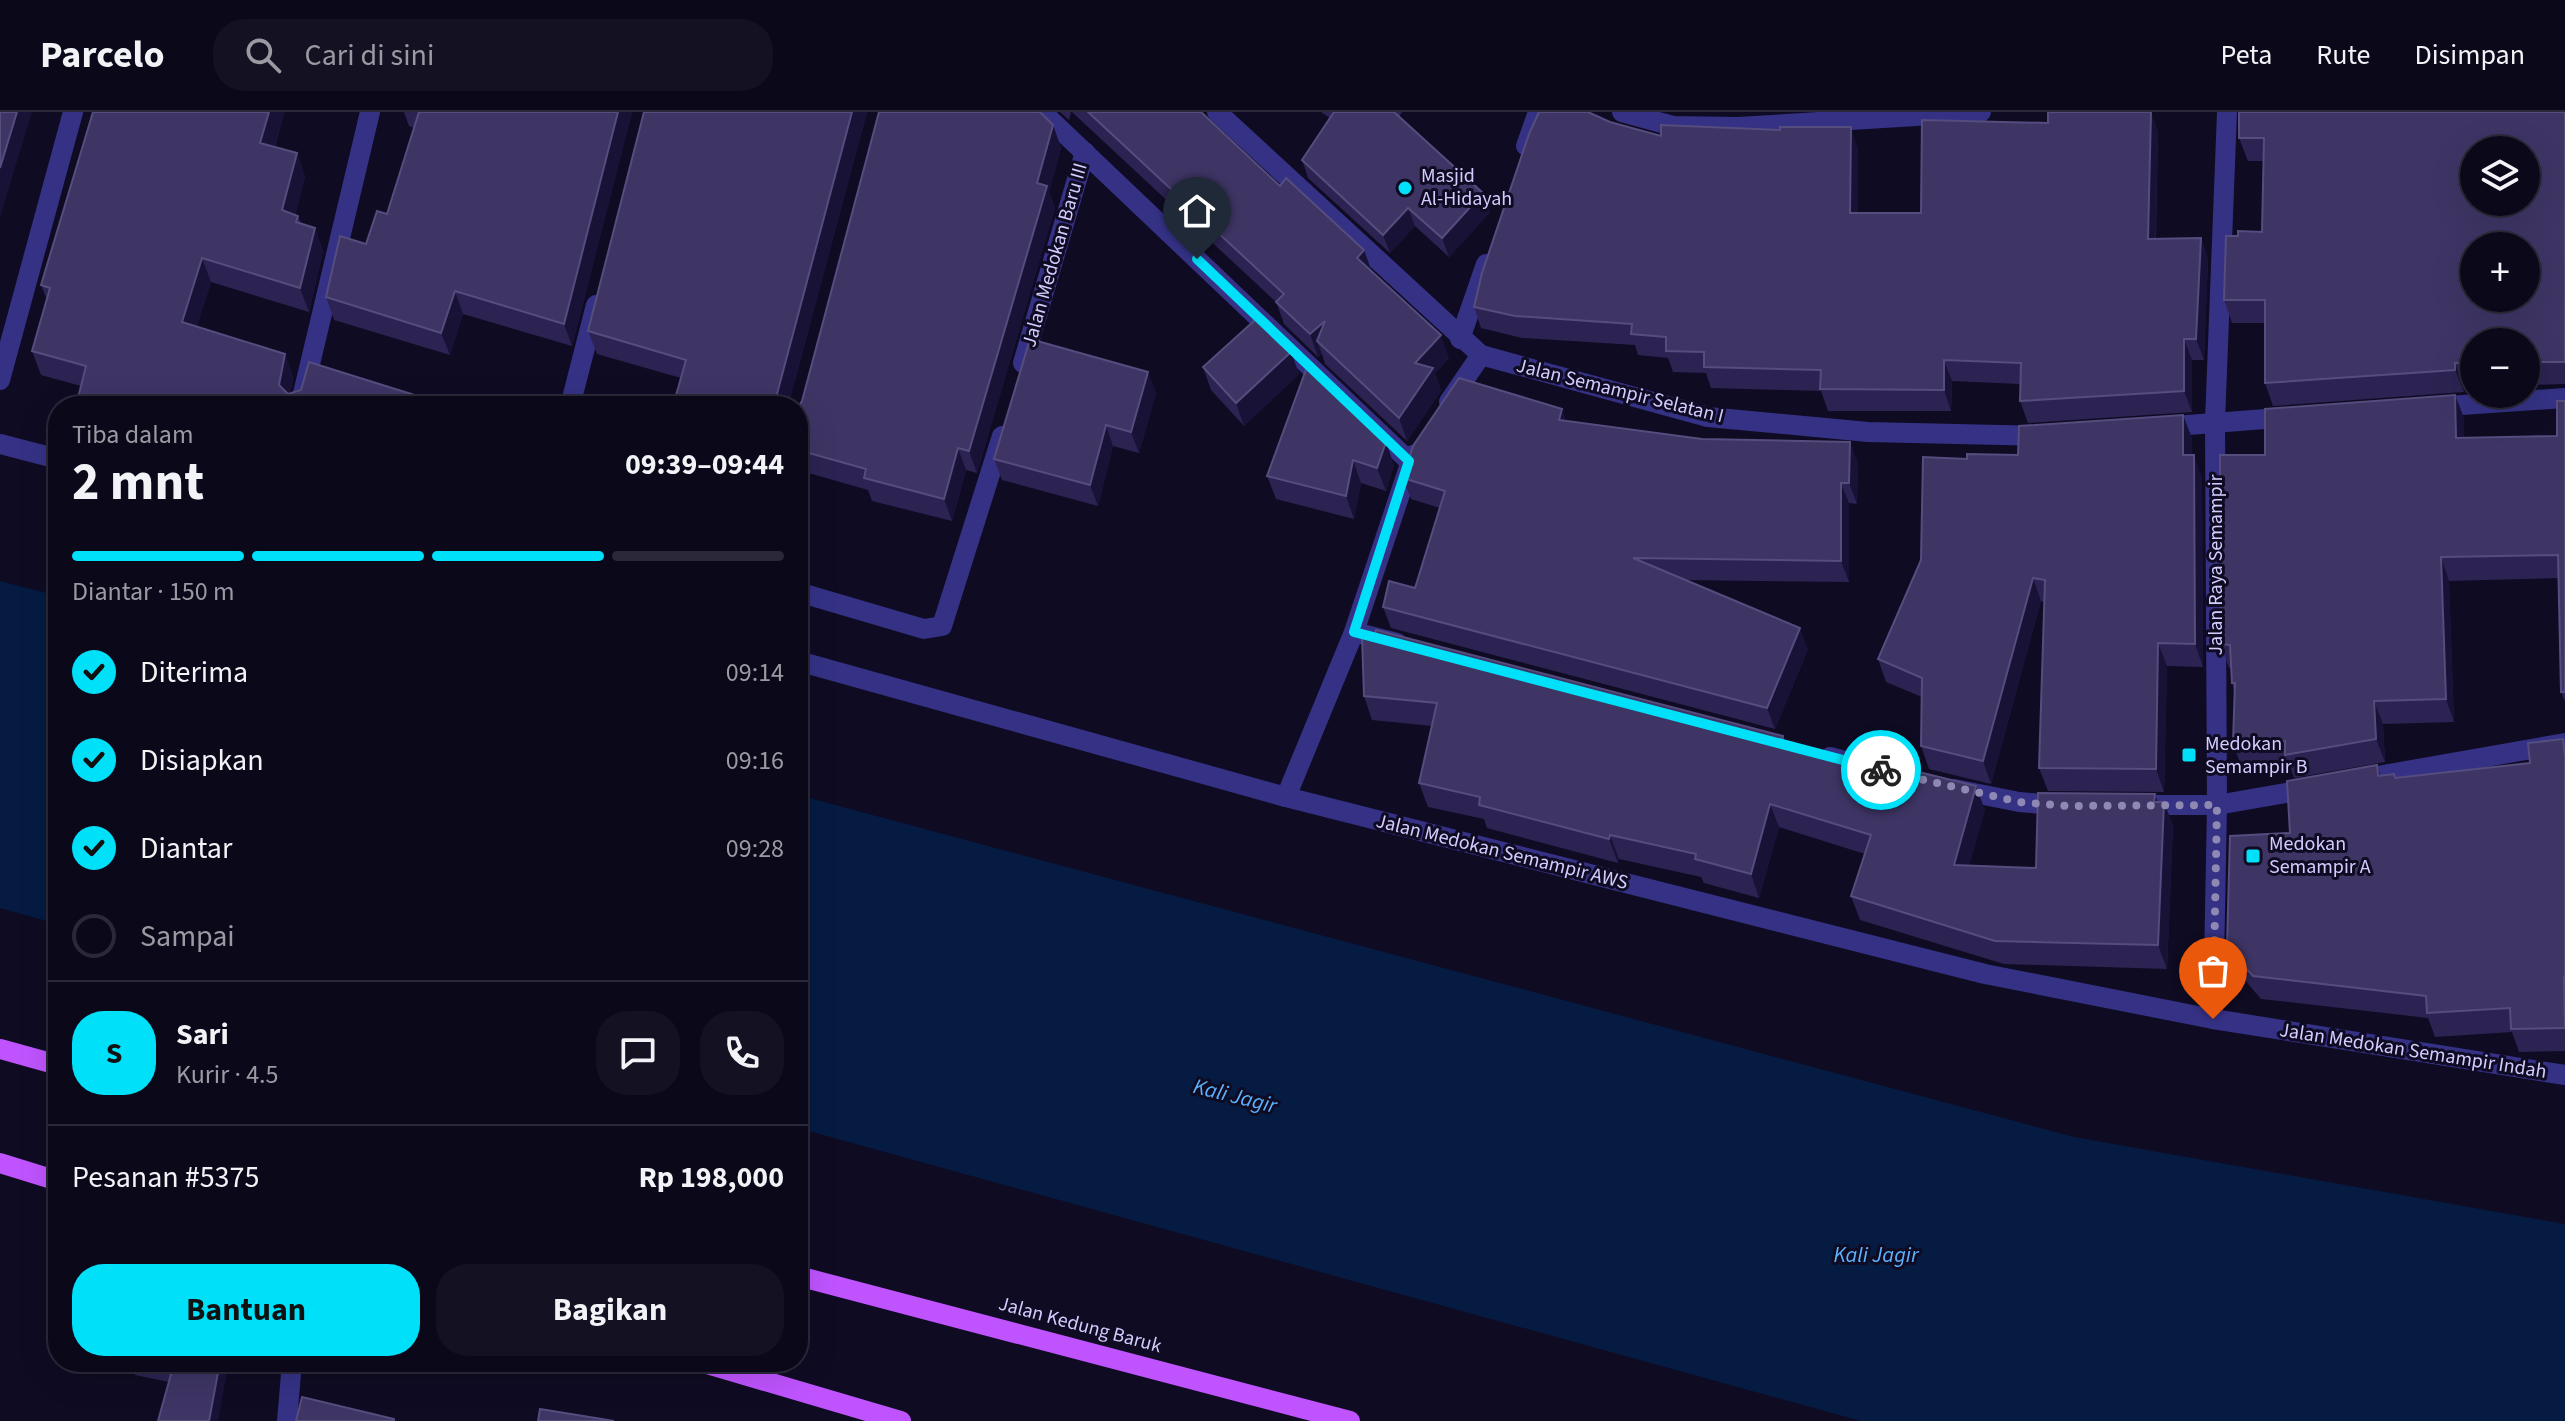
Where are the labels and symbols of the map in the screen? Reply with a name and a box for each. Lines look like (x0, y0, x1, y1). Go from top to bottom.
street label: Jalan Medokan Baru III (1015, 160, 1095, 350)
place label: Masjid Al-Hidayah (1421, 162, 1512, 213)
pin (1163, 177, 1231, 259)
marker: Masjid Al-Hidayah (1396, 179, 1414, 197)
street label: Jalan Semampir Selatan I (1513, 352, 1727, 430)
street label: Jalan Raya Semampir (2202, 474, 2230, 656)
courier (1841, 730, 1921, 810)
place label: Medokan Semampir B (2205, 730, 2308, 781)
marker: Medokan Semampir B (2180, 746, 2198, 764)
street label: Jalan Medokan Semampir AWS (1373, 807, 1631, 897)
place label: Medokan Semampir A (2269, 830, 2371, 881)
marker: Medokan Semampir A (2244, 847, 2262, 865)
pin (2179, 937, 2247, 1019)
street label: Jalan Medokan Semampir Indah (2277, 1016, 2549, 1086)
water label: Kali Jagir (1190, 1070, 1282, 1122)
water label: Kali Jagir (1833, 1239, 1920, 1271)
street label: Jalan Kedung Baruk (995, 1290, 1165, 1360)

